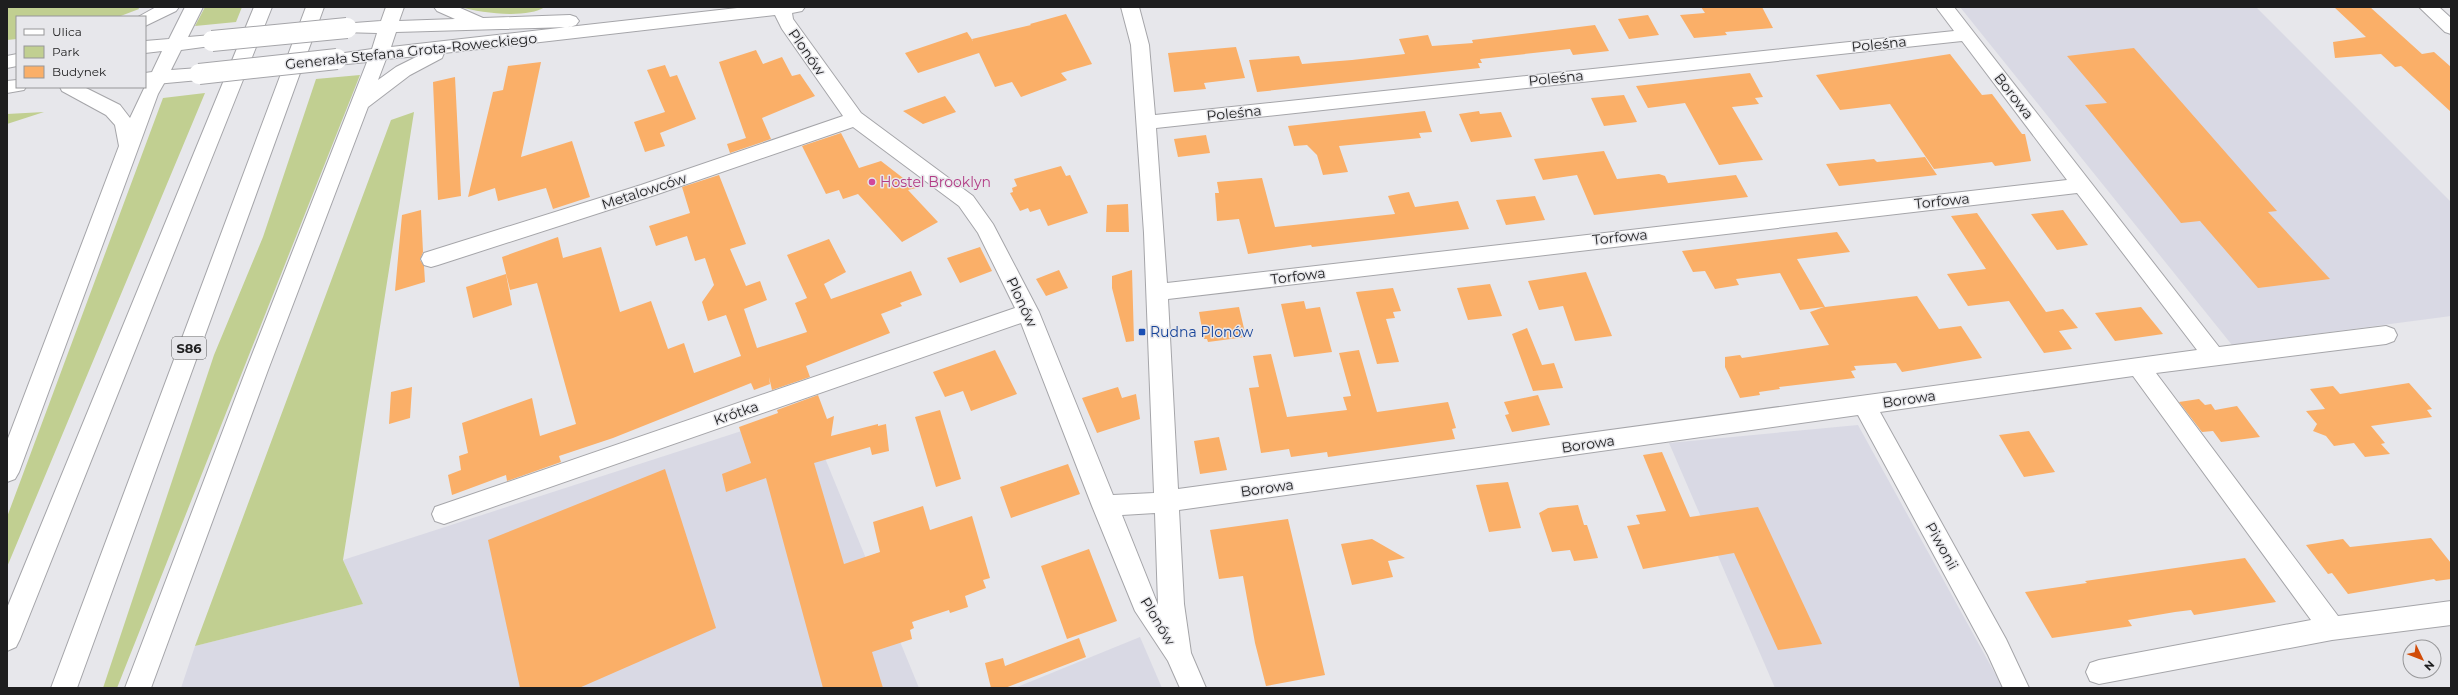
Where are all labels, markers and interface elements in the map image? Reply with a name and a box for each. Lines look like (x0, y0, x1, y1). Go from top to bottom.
legend (16, 16, 146, 88)
text: Ulica (52, 24, 82, 39)
street label: Plonów (784, 25, 830, 79)
street label: Generała Stefana Grota-Roweckiego (284, 29, 538, 73)
street label: Poleśna (1850, 32, 1908, 56)
text: Park (52, 44, 80, 59)
text: Budynek (52, 64, 107, 79)
street label: Poleśna (1527, 66, 1585, 90)
street label: Borowa (1990, 69, 2038, 123)
street label: Poleśna (1205, 101, 1263, 125)
street label: Metalowców (599, 169, 690, 213)
place label: Hostel Brooklyn (880, 173, 991, 191)
marker: Hostel Brooklyn (867, 177, 877, 187)
street label: Torfowa (1914, 189, 1970, 213)
street label: Torfowa (1592, 225, 1648, 249)
street label: Torfowa (1270, 264, 1326, 288)
street label: Plonów (1003, 274, 1042, 330)
place label: Rudna Plonów (1150, 323, 1254, 341)
marker: Rudna Plonów (1137, 327, 1147, 337)
road number: S86 (172, 337, 206, 359)
street label: Borowa (1881, 386, 1937, 412)
street label: Krótka (711, 397, 761, 429)
street label: Borowa (1560, 431, 1616, 457)
street label: Borowa (1239, 475, 1295, 501)
street label: Piwonii (1922, 519, 1962, 573)
street label: Plonów (1137, 594, 1180, 649)
north arrow (2402, 639, 2442, 679)
text: N (2421, 658, 2437, 674)

